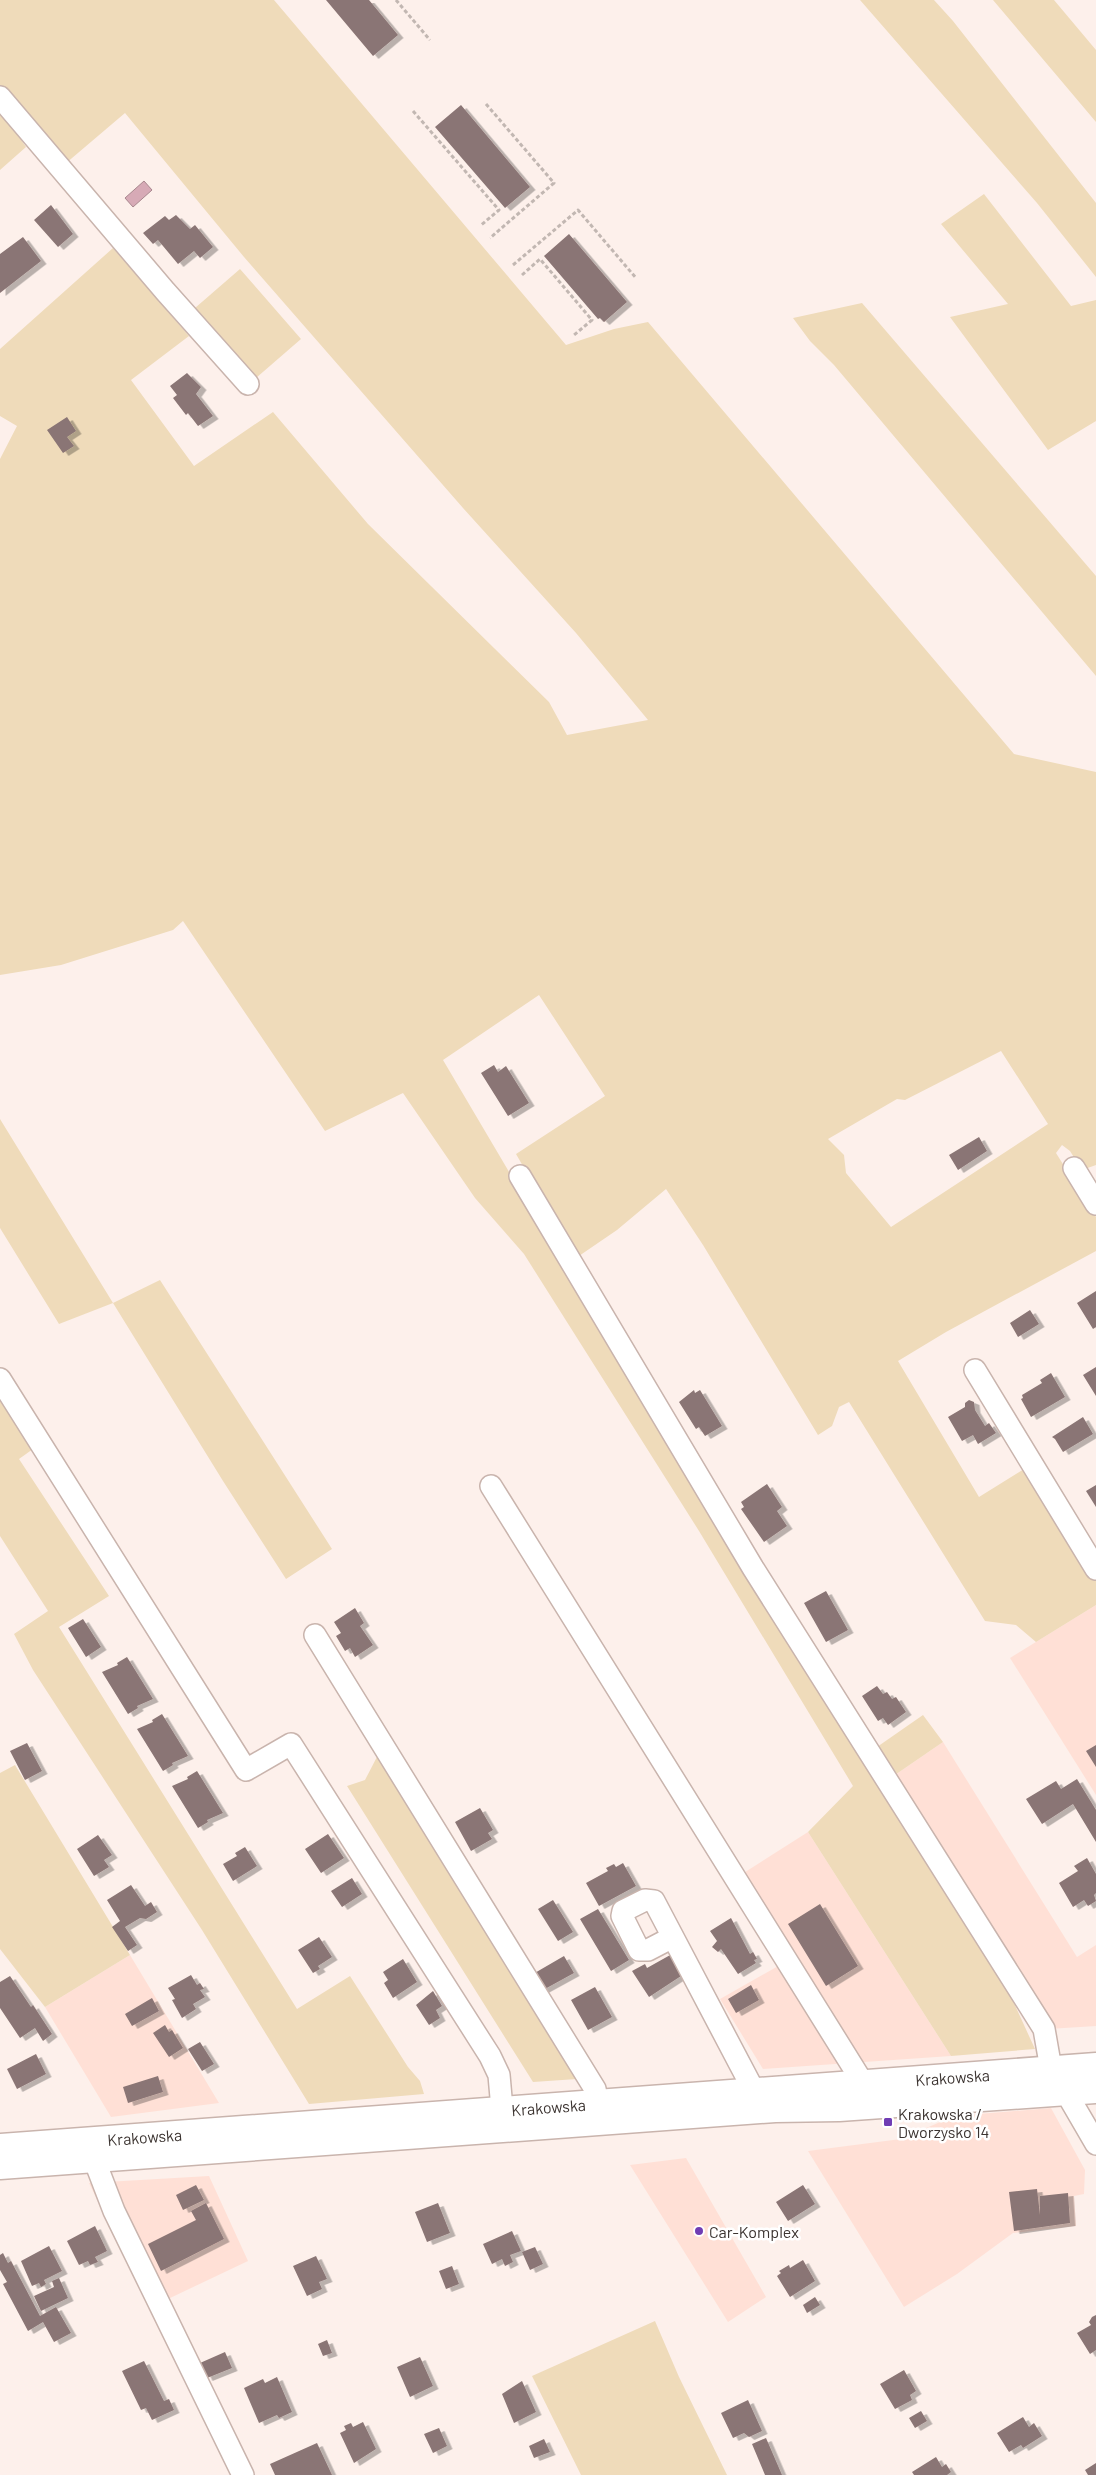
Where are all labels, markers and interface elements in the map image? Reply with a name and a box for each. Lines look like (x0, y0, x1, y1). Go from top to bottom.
street label: Krakowska (914, 2064, 990, 2089)
street label: Krakowska (511, 2094, 586, 2119)
place label: Krakowska / Dworzysko 14 (898, 2104, 989, 2141)
marker: Krakowska / Dworzysko 14 (882, 2116, 894, 2128)
street label: Krakowska (107, 2124, 183, 2149)
place label: Car-Komplex (709, 2222, 799, 2241)
marker: Car-Komplex (693, 2225, 705, 2237)

